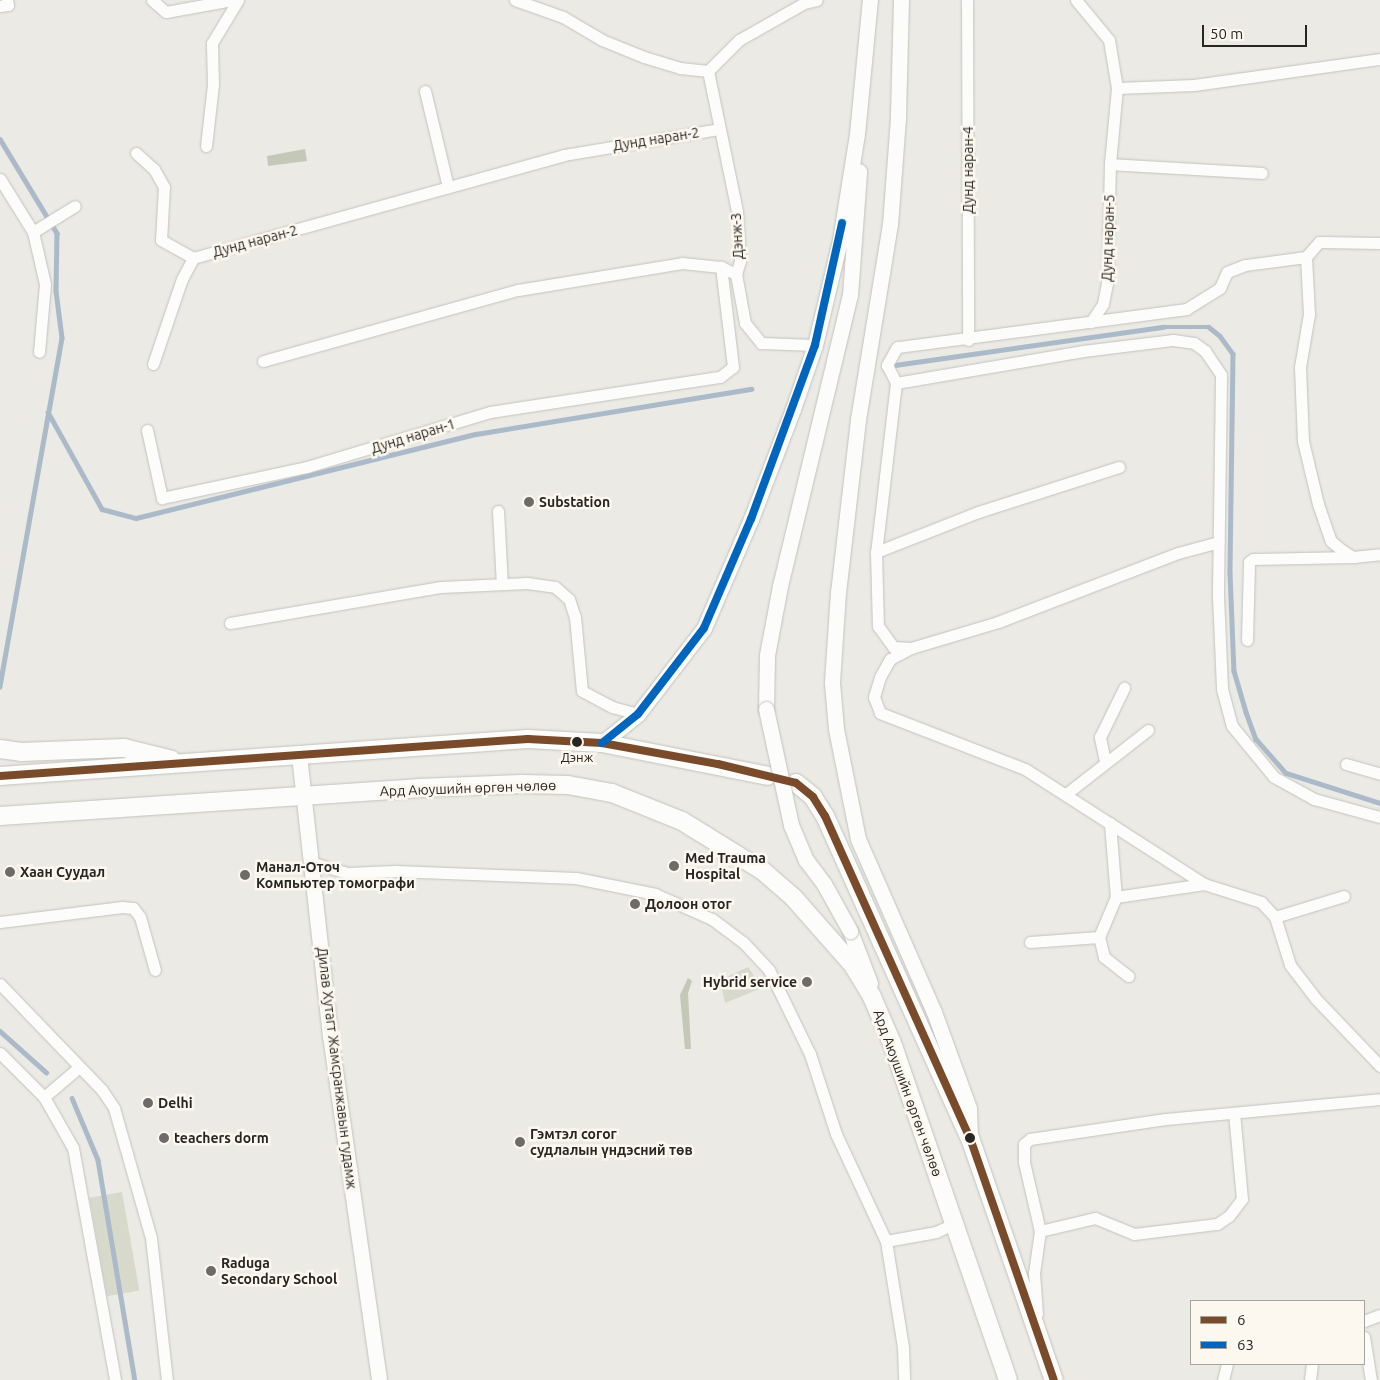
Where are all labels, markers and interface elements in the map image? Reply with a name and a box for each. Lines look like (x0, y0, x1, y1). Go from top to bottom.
scale bar (1205, 15, 1310, 47)
text: 50 m (1210, 25, 1243, 42)
street label: Дунд наран-2 (612, 124, 700, 154)
street label: Дунд наран-4 (960, 126, 976, 214)
street label: Дунд наран-5 (1098, 194, 1118, 282)
street label: Дэнж-3 (727, 212, 747, 260)
street label: Дунд наран-2 (211, 222, 299, 260)
street label: Дунд наран-1 (369, 415, 457, 457)
place label: Substation (539, 494, 610, 510)
marker: Substation (523, 496, 535, 508)
marker: Дэнж (572, 737, 582, 747)
place label: Дэнж (561, 749, 593, 765)
street label: Ард Аюушийн өргөн чөлөө (379, 777, 557, 799)
place label: Med Trauma Hospital (685, 850, 766, 882)
place label: Манал-Оточ Компьютер томографи (256, 859, 415, 892)
marker: Med Trauma Hospital (667, 859, 681, 873)
place label: Хаан Суудал (20, 864, 105, 880)
marker: Хаан Суудал (4, 866, 16, 878)
marker: Манал-Оточ Компьютер томографи (238, 868, 252, 882)
place label: Долоон отог (645, 896, 732, 912)
marker: Долоон отог (629, 898, 641, 910)
street label: Дилав Хутагт Жамсранжавын гудамж (314, 946, 360, 1190)
place label: Hybrid service (703, 974, 797, 990)
marker: Hybrid service (801, 976, 813, 988)
street label: Ард Аюушийн өргөн чөлөө (870, 1007, 946, 1179)
place label: Delhi (158, 1095, 193, 1111)
marker: Delhi (142, 1097, 154, 1109)
place label: Гэмтэл согог судлалын үндэсний төв (530, 1126, 693, 1158)
place label: teachers dorm (174, 1130, 269, 1146)
marker: teachers dorm (158, 1132, 170, 1144)
unlabelled marker (965, 1133, 975, 1143)
marker: Гэмтэл согог судлалын үндэсний төв (514, 1136, 526, 1148)
place label: Raduga Secondary School (221, 1255, 337, 1288)
marker: Raduga Secondary School (205, 1265, 217, 1277)
legend (1190, 1300, 1365, 1365)
text: 6 (1237, 1311, 1245, 1328)
text: 63 (1237, 1336, 1254, 1353)

